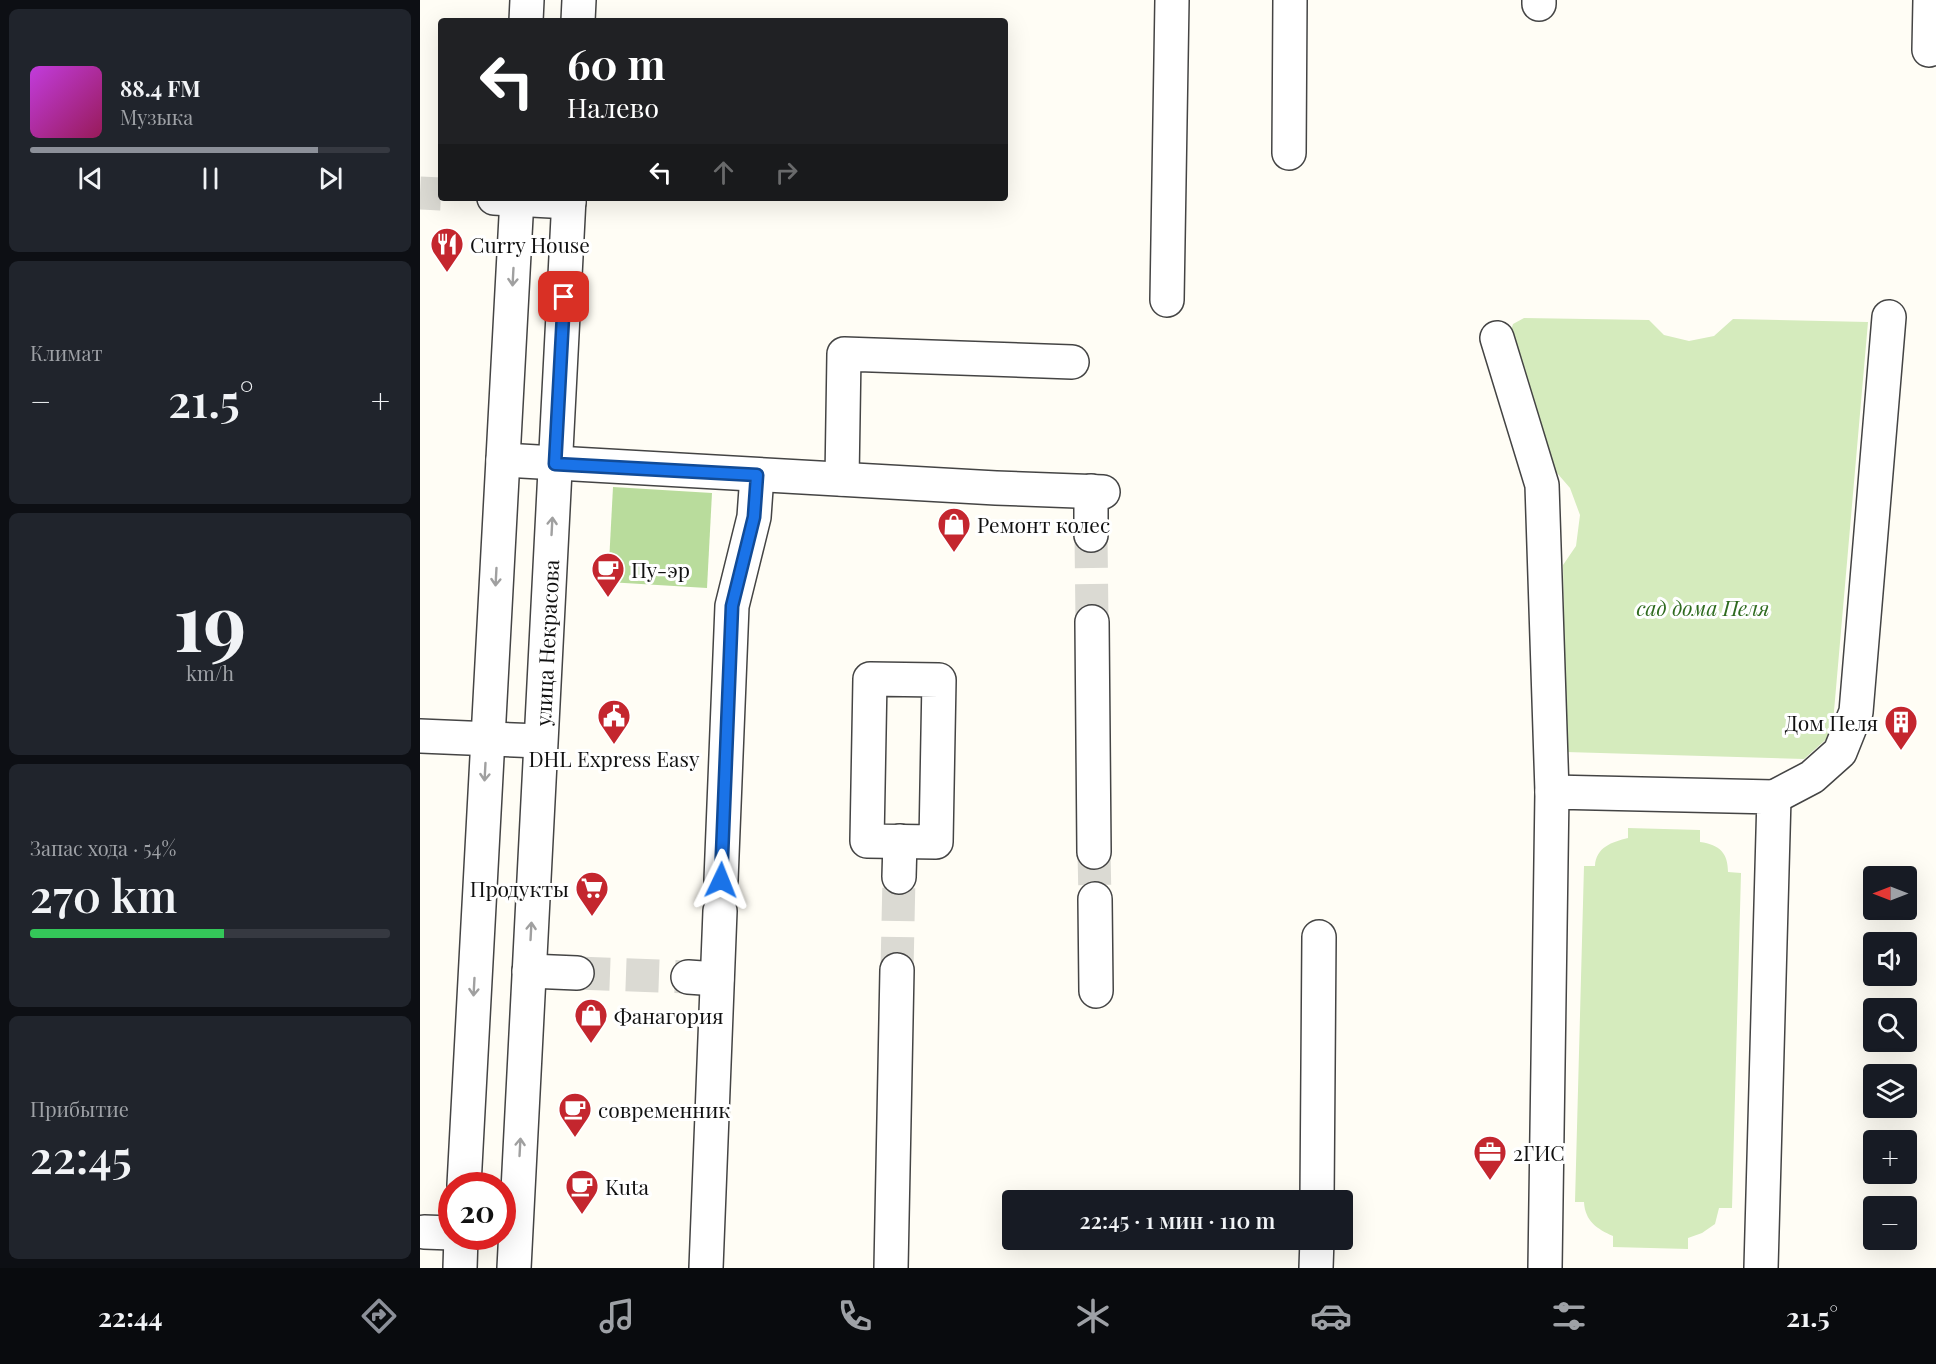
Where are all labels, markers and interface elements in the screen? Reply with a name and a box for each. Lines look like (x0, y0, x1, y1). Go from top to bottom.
text: 60 m (567, 35, 665, 91)
icon: left (468, 42, 546, 120)
text: 88.4 FM (120, 73, 201, 103)
text: Налево (567, 89, 659, 125)
text: Музыка (120, 103, 193, 130)
icon: left (644, 156, 677, 189)
icon: ahead (707, 156, 740, 189)
icon: right (770, 156, 803, 189)
icon: previous (74, 162, 107, 195)
icon: pause (194, 162, 227, 195)
icon: next (314, 162, 347, 195)
restaurant icon: Curry House (429, 226, 465, 273)
place label: Curry House (470, 230, 590, 258)
one-way arrow (507, 267, 518, 287)
pin (538, 271, 589, 322)
icon: arrive (547, 280, 580, 313)
text: Климат (30, 339, 103, 366)
text: 21.5° (168, 369, 254, 429)
text: − (30, 378, 51, 422)
text: + (371, 378, 390, 422)
shop icon: Ремонт колес (936, 506, 972, 553)
place label: Ремонт колес (977, 510, 1110, 538)
one-way arrow (546, 517, 557, 537)
cafe icon: Пу-эр (590, 551, 626, 598)
place label: Пу-эр (631, 555, 690, 583)
street label: улица Некрасова (528, 558, 564, 728)
one-way arrow (490, 566, 501, 586)
text: 19 (173, 568, 247, 672)
park label: сад дома Пеля (1637, 593, 1769, 621)
text: km/h (186, 659, 234, 686)
public building icon: DHL Express Easy (596, 698, 632, 745)
building icon: Дом Пеля (1883, 704, 1919, 751)
place label: Дом Пеля (1785, 708, 1878, 736)
place label: DHL Express Easy (528, 744, 700, 772)
one-way arrow (480, 761, 491, 781)
text: Запас хода · 54% (30, 834, 176, 861)
position arrow (689, 848, 753, 912)
text: 270 km (30, 864, 177, 924)
north arrow (1863, 866, 1917, 920)
map controls (1863, 866, 1917, 1250)
supermarket icon: Продукты (574, 870, 610, 917)
place label: Продукты (470, 874, 569, 902)
one-way arrow (525, 921, 536, 941)
button: sound (1863, 932, 1917, 986)
one-way arrow (469, 977, 480, 997)
shop icon: Фанагория (573, 997, 609, 1044)
button: search (1863, 998, 1917, 1052)
place label: Фанагория (614, 1001, 723, 1029)
button: layers (1863, 1064, 1917, 1118)
cafe icon: современник (557, 1091, 593, 1138)
text: Прибытие (30, 1095, 129, 1122)
place label: современник (598, 1095, 730, 1123)
text: 22:45 (30, 1125, 132, 1185)
button: + (1863, 1130, 1917, 1184)
office icon: 2ГИС (1472, 1134, 1508, 1181)
one-way arrow (515, 1137, 526, 1157)
place label: 2ГИС (1513, 1138, 1565, 1166)
cafe icon: Kuta (564, 1168, 600, 1215)
speed limit sign: 20 (438, 1172, 516, 1250)
place label: Kuta (605, 1172, 649, 1200)
button: − (1863, 1196, 1917, 1250)
text: 22:45 · 1 мин · 110 m (1080, 1205, 1275, 1235)
icon: directions (358, 1295, 400, 1337)
icon: music (596, 1295, 638, 1337)
icon: phone (834, 1295, 876, 1337)
icon: climate (1072, 1295, 1114, 1337)
icon: car (1310, 1295, 1352, 1337)
icon: filters (1548, 1295, 1590, 1337)
text: 22:44 (98, 1298, 163, 1334)
text: 21.5° (1786, 1298, 1838, 1334)

